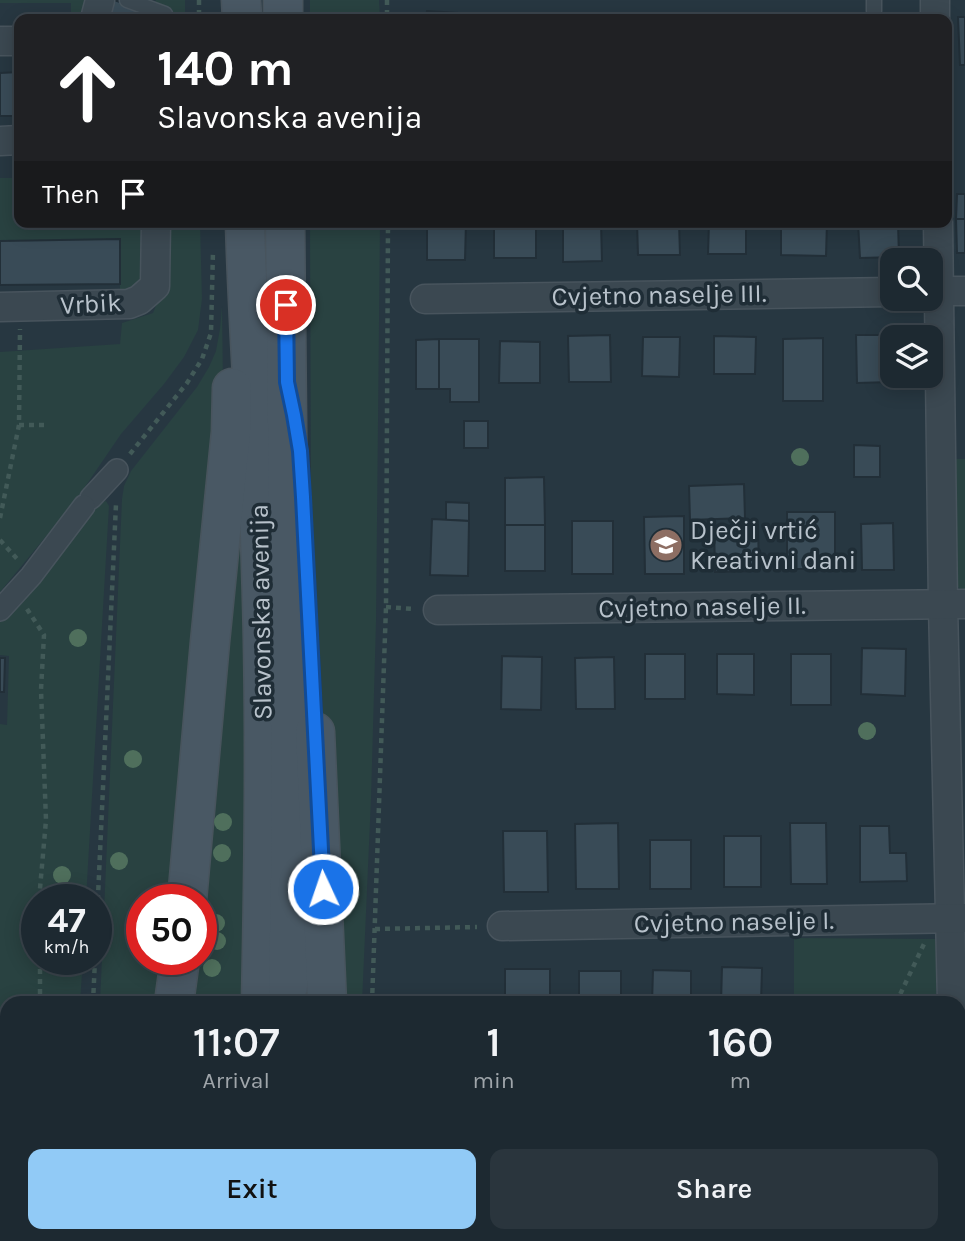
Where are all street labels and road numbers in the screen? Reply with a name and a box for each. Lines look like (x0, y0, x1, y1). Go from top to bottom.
street label: Cvjetno naselje III. (551, 278, 767, 312)
street label: Vrbik (60, 287, 122, 321)
street label: Slavonska avenija (244, 504, 278, 720)
street label: Cvjetno naselje II. (598, 590, 806, 624)
street label: Cvjetno naselje I. (634, 905, 834, 939)

